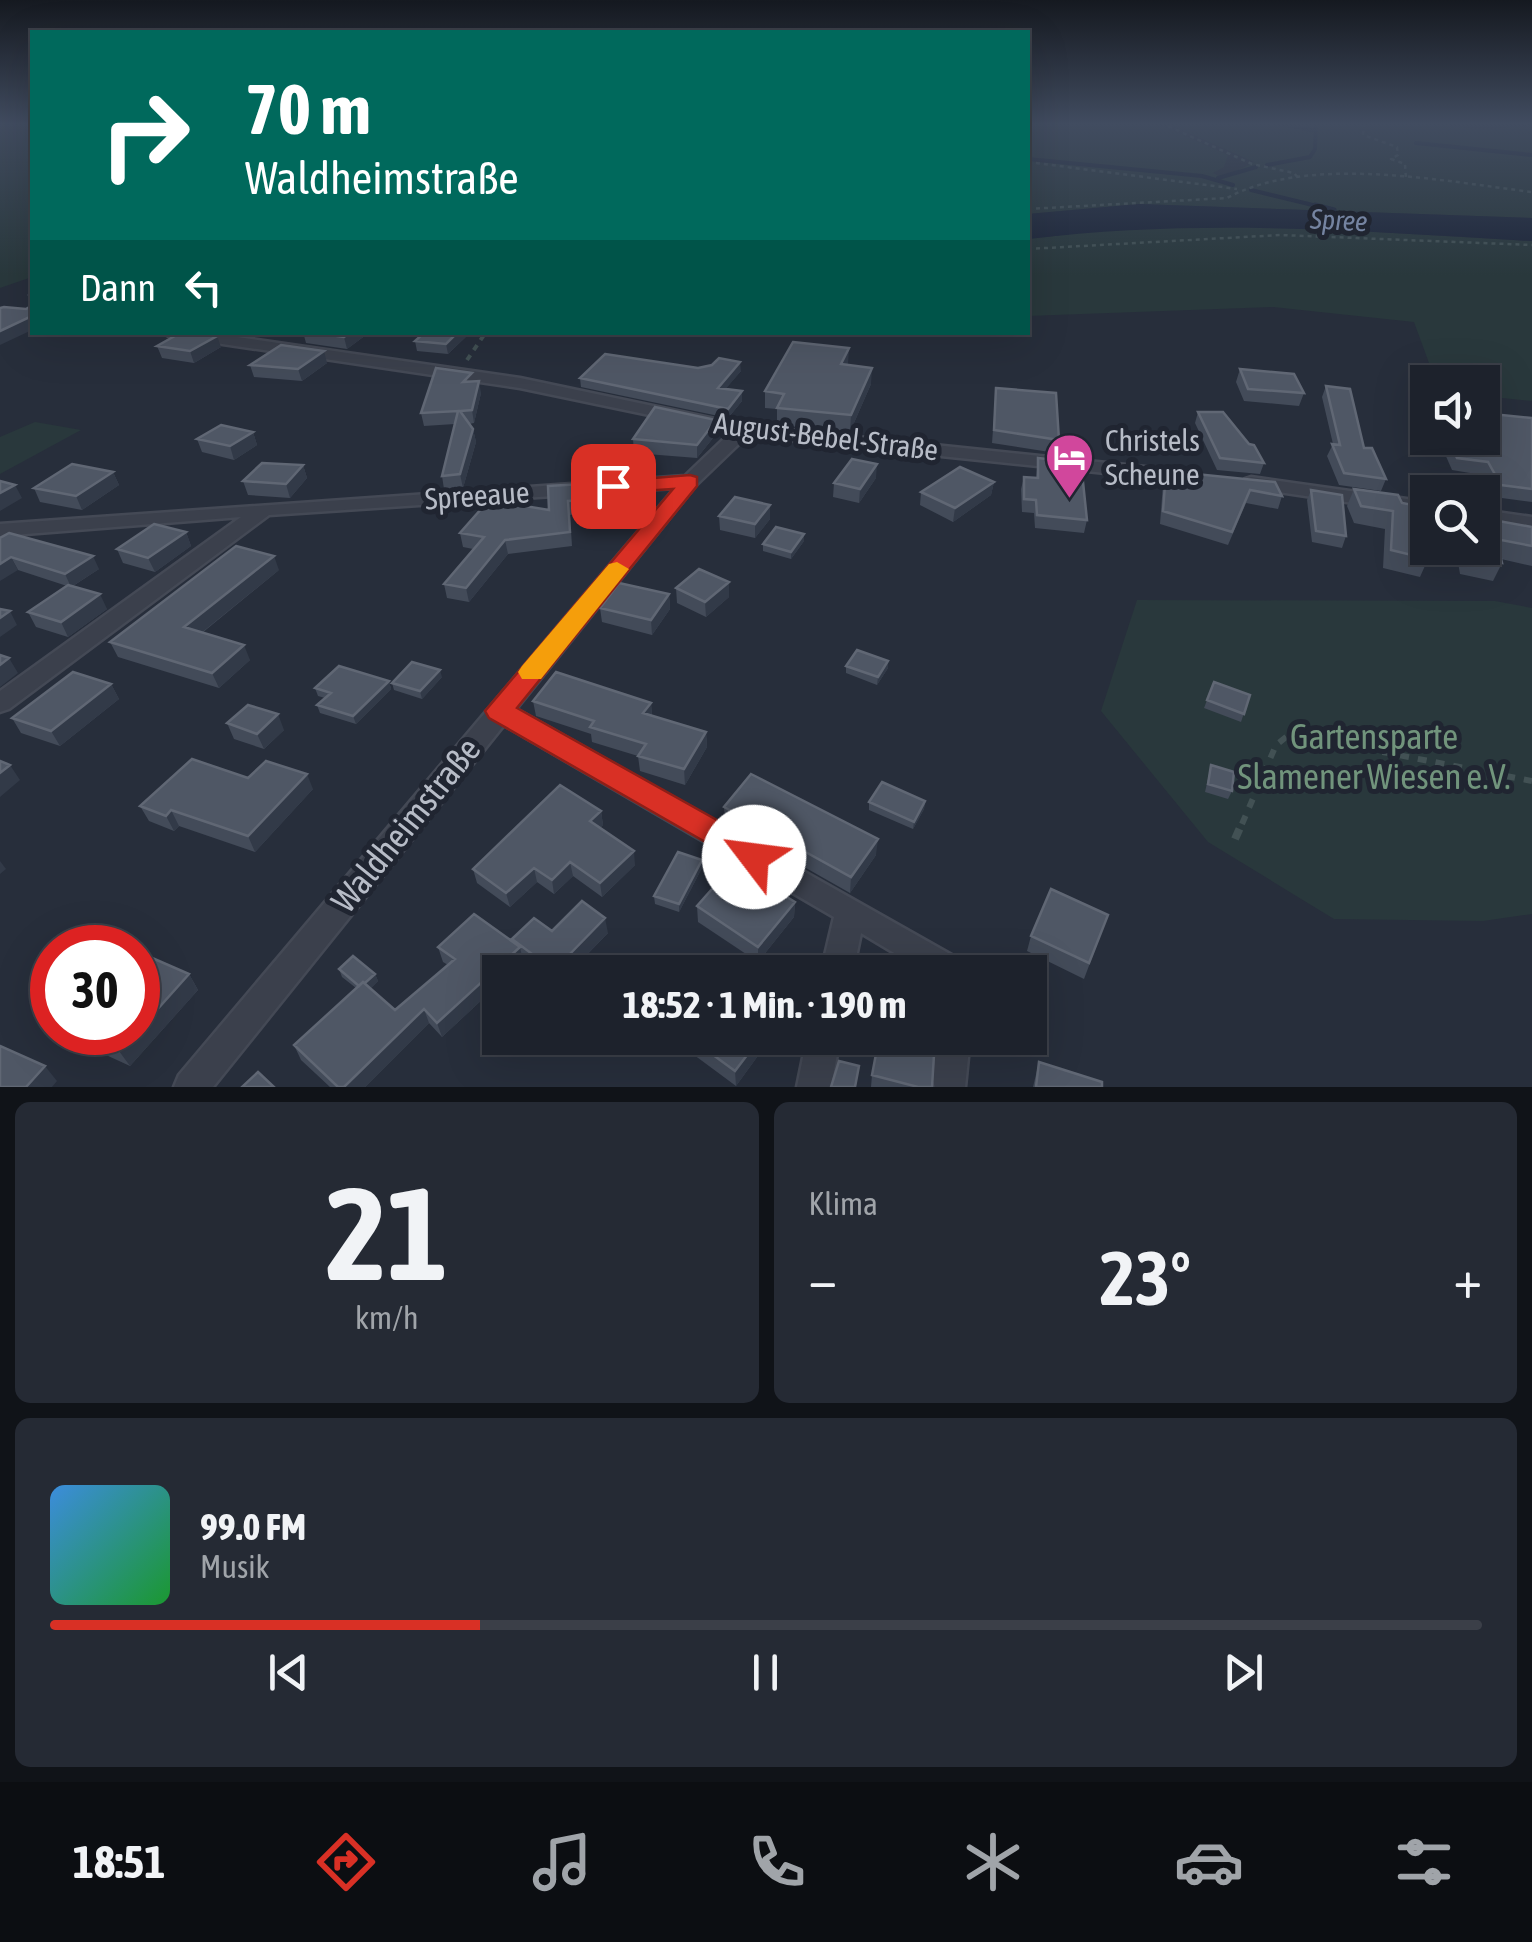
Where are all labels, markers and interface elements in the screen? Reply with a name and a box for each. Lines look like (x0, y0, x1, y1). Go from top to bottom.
text: 70 m (245, 69, 371, 149)
icon: right (80, 70, 210, 200)
text: Waldheimstraße (245, 152, 519, 204)
water label: Spree (1309, 202, 1368, 237)
icon: left (176, 260, 231, 315)
text: Dann (80, 266, 156, 309)
map controls (1410, 365, 1500, 565)
button: sound (1410, 365, 1500, 455)
street label: August-Bebel-Straße (712, 405, 940, 467)
place label: Christels Scheune (1105, 423, 1200, 491)
hotel icon: Christels Scheune (1044, 432, 1096, 500)
pin (571, 444, 656, 529)
icon: arrive (586, 459, 641, 514)
street label: Spreeaue (423, 474, 530, 516)
button: search (1410, 475, 1500, 565)
park label: Gartensparte Slamener Wiesen e.V. (1238, 716, 1510, 796)
street label: Waldheimstraße (323, 729, 488, 920)
position arrow (702, 805, 806, 909)
speed limit sign: 30 (30, 925, 160, 1055)
text: 18:52 · 1 Min. · 190 m (623, 983, 906, 1026)
text: 21 (326, 1159, 448, 1308)
text: Klima (809, 1185, 878, 1222)
text: 23° (1100, 1235, 1191, 1321)
text: − (809, 1247, 837, 1310)
text: + (1453, 1247, 1482, 1310)
text: km/h (355, 1299, 418, 1336)
text: 99.0 FM (200, 1505, 306, 1548)
text: Musik (200, 1548, 270, 1585)
icon: previous (261, 1645, 316, 1700)
icon: pause (738, 1645, 793, 1700)
icon: next (1216, 1645, 1271, 1700)
icon: directions (311, 1827, 381, 1897)
icon: music (527, 1827, 597, 1897)
icon: phone (742, 1827, 812, 1897)
icon: climate (958, 1827, 1028, 1897)
icon: car (1174, 1827, 1244, 1897)
icon: filters (1389, 1827, 1459, 1897)
text: 18:51 (73, 1836, 165, 1888)

